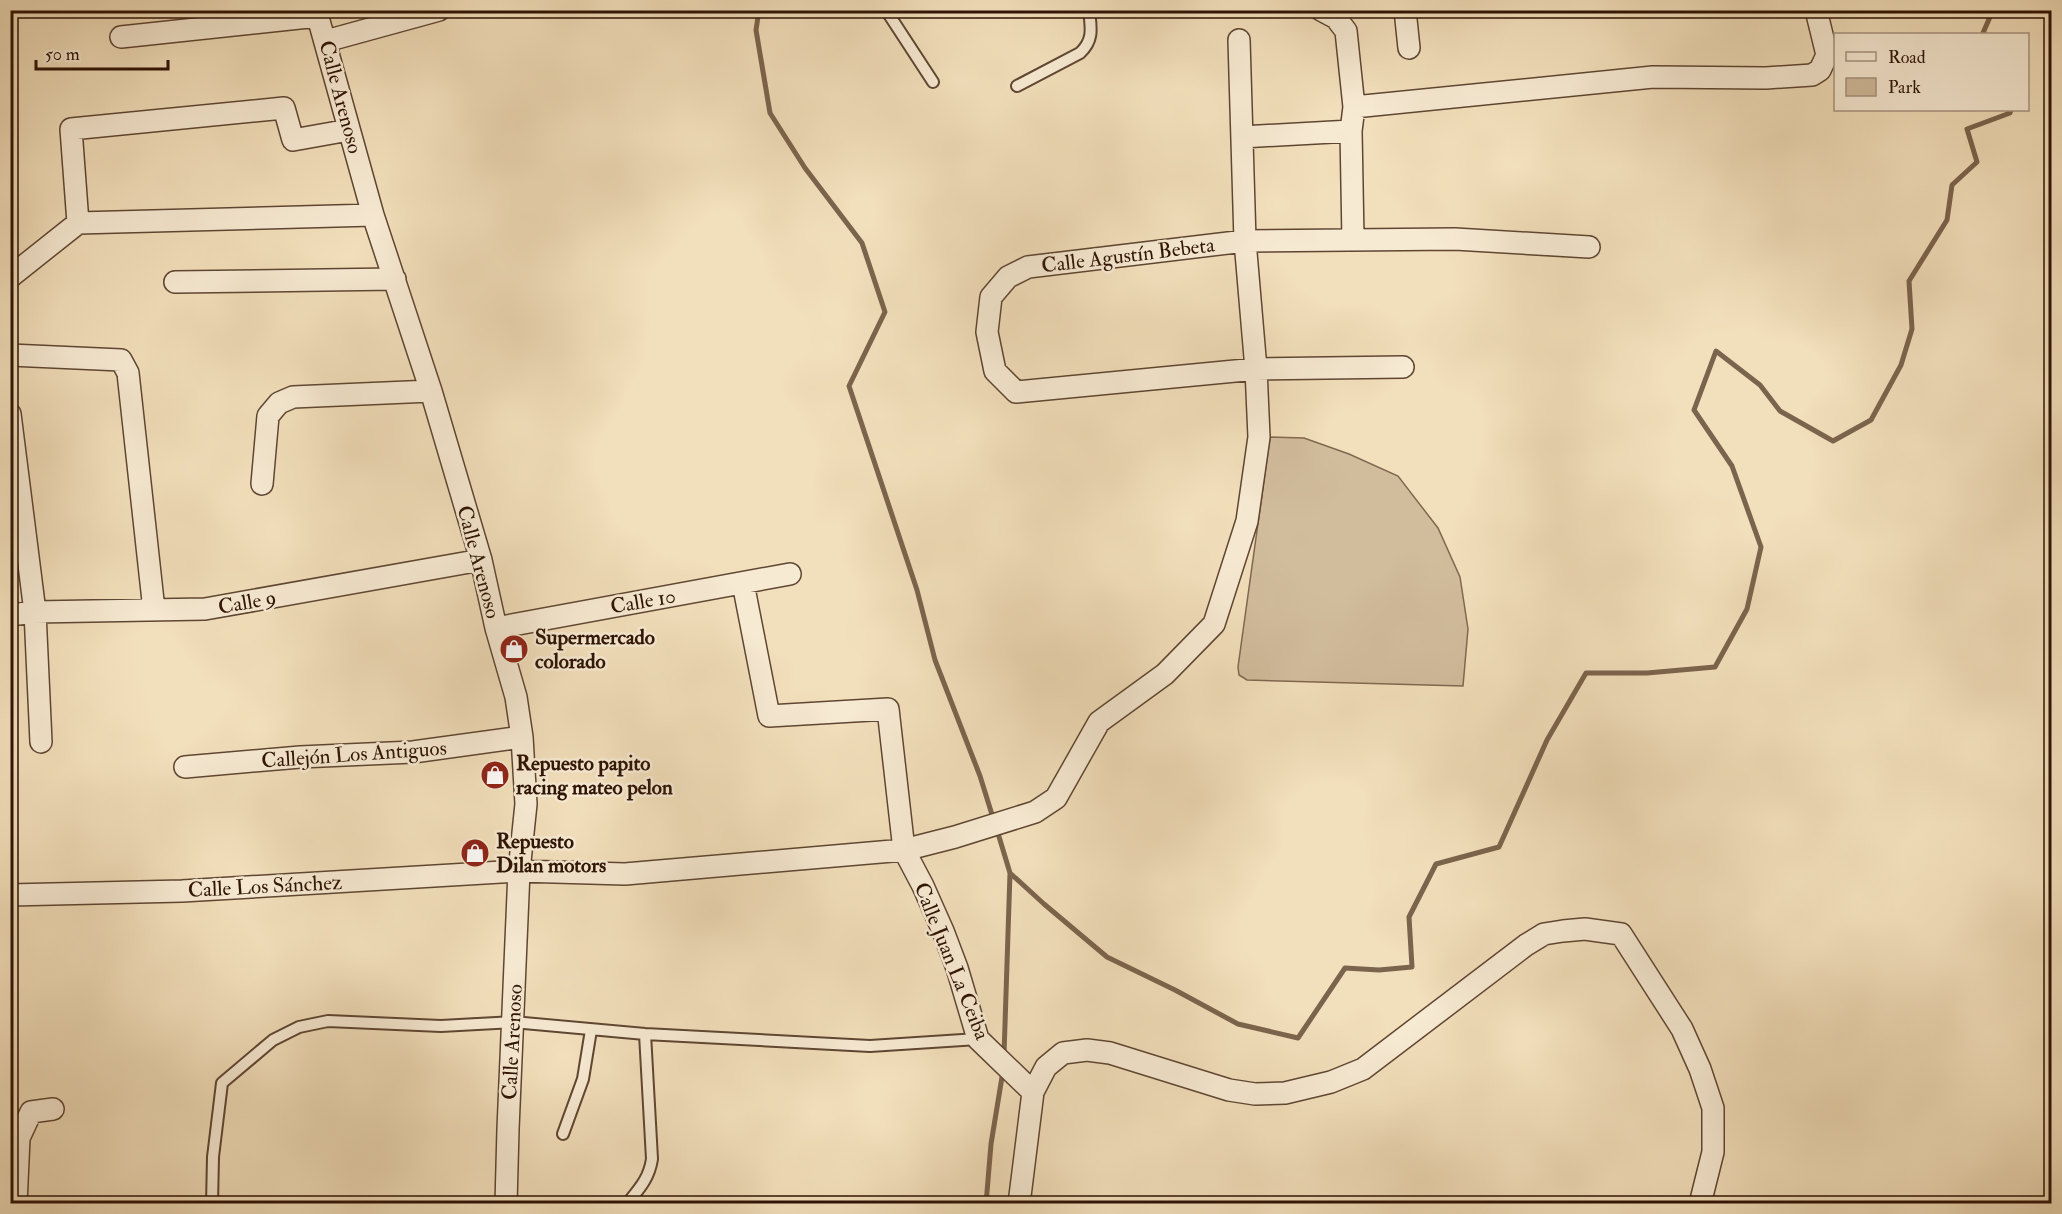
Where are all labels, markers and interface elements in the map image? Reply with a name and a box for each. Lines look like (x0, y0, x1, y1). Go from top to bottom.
scale bar (36, 33, 168, 71)
legend (1834, 33, 2029, 111)
street label: Calle Arenoso (312, 38, 369, 157)
text: 50 m (45, 43, 80, 66)
text: Road (1888, 46, 1926, 69)
text: Park (1888, 76, 1921, 99)
street label: Calle Agustín Bebeta (1040, 231, 1217, 280)
street label: Calle Arenoso (450, 503, 507, 622)
street label: Calle 10 (608, 582, 678, 621)
street label: Calle 9 (216, 584, 278, 621)
place label: Supermercado colorado (535, 624, 655, 675)
shop icon: Supermercado colorado (498, 633, 530, 665)
street label: Callejón Los Antiguos (260, 735, 448, 774)
place label: Repuesto papito racing mateo pelon (515, 750, 673, 801)
shop icon: Repuesto papito racing mateo pelon (479, 759, 511, 791)
place label: Repuesto Dilan motors (496, 828, 606, 879)
shop icon: Repuesto Dilan motors (459, 837, 491, 869)
street label: Calle Los Sánchez (187, 869, 343, 904)
street label: Calle Juan La Ceiba (908, 878, 996, 1044)
street label: Calle Arenoso (496, 983, 529, 1101)

